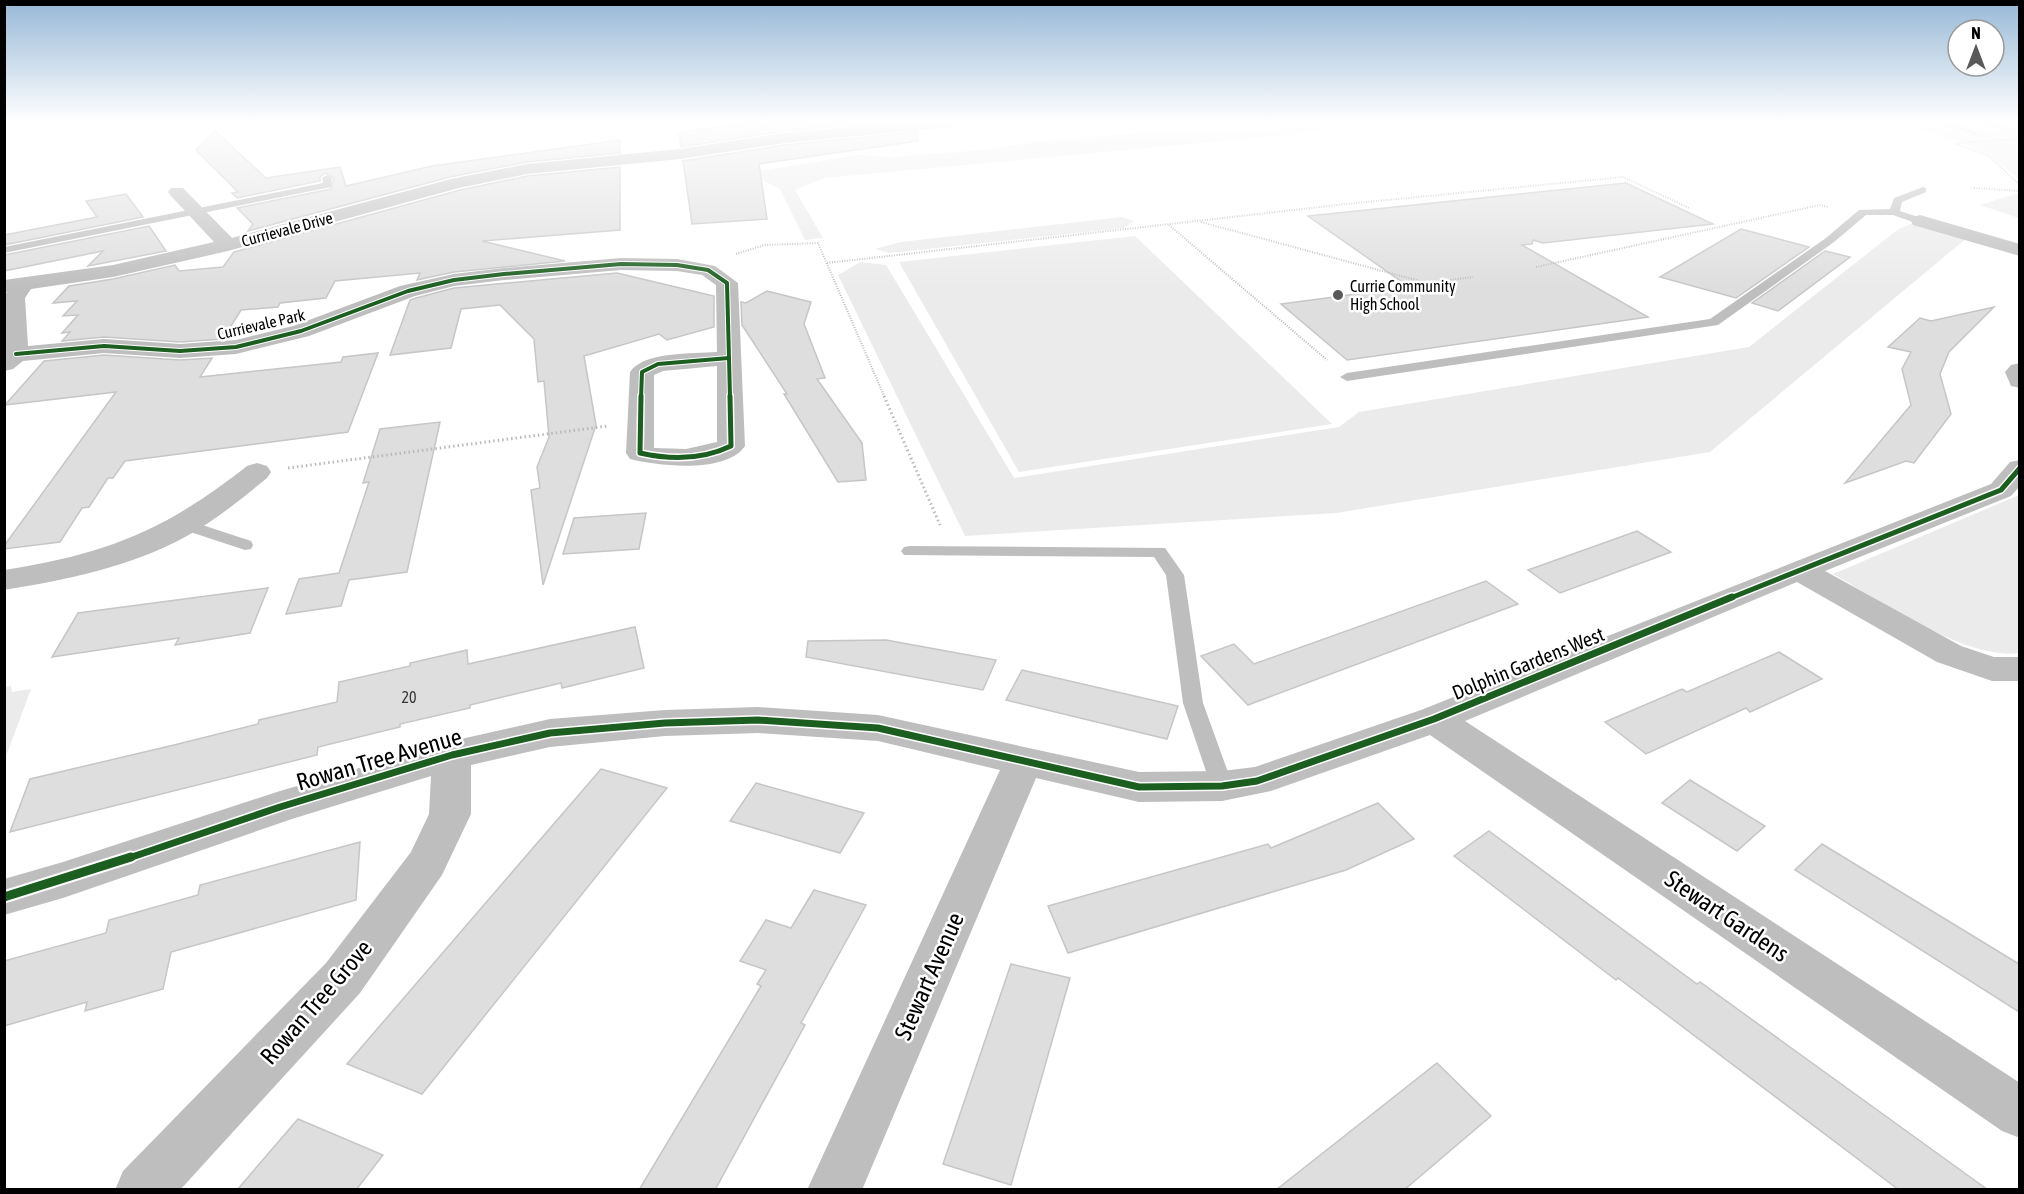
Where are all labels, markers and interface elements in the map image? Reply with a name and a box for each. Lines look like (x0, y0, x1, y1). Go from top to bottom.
north arrow (1946, 18, 2006, 78)
text: N (1971, 24, 1981, 42)
street label: Currievale Drive (239, 208, 335, 250)
place label: Currie Community High School (1350, 277, 1456, 314)
marker: Currie Community High School (1331, 288, 1345, 302)
street label: Currievale Park (215, 305, 307, 343)
street label: Dolphin Gardens West (1449, 622, 1608, 704)
house number: 20 (401, 688, 417, 706)
street label: Rowan Tree Avenue (293, 722, 465, 796)
street label: Stewart Gardens (1660, 865, 1794, 967)
street label: Stewart Avenue (889, 908, 969, 1044)
street label: Rowan Tree Grove (255, 934, 377, 1070)

